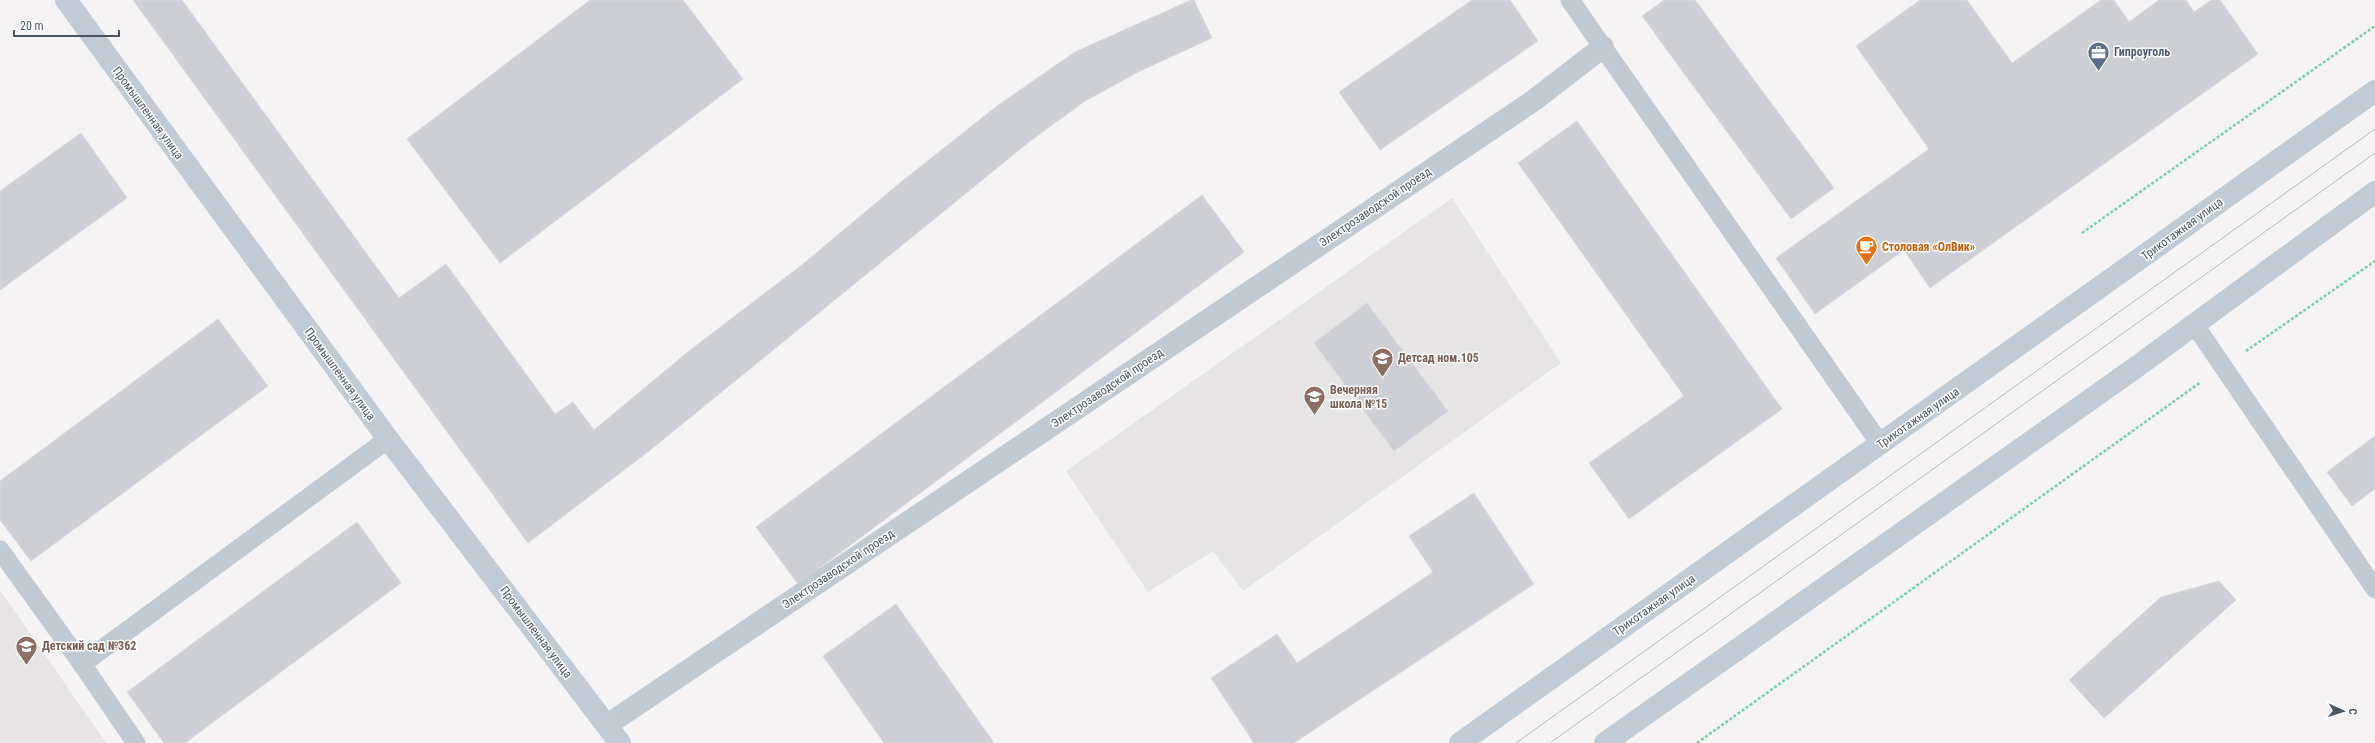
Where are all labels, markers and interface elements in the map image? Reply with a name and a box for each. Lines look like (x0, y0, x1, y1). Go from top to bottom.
scale bar (14, 12, 119, 38)
text: 20 m (20, 19, 44, 33)
office icon: Гипроуголь (2085, 39, 2111, 72)
place label: Гипроуголь (2114, 45, 2170, 59)
street label: Промышленная улица (110, 64, 186, 162)
street label: Электрозаводской проезд (1316, 164, 1434, 250)
street label: Трикотажная улица (2139, 195, 2226, 263)
cafe icon: Столовая «ОлВик» (1853, 234, 1879, 267)
place label: Столовая «ОлВик» (1882, 240, 1975, 254)
street label: Промышленная улица (302, 325, 378, 423)
street label: Электрозаводской проезд (1048, 345, 1166, 431)
school or university icon: Детсад ном.105 (1369, 345, 1395, 378)
place label: Детсад ном.105 (1398, 351, 1479, 365)
place label: Вечерняя школа №15 (1330, 383, 1387, 411)
school or university icon: Вечерняя школа №15 (1301, 384, 1327, 417)
street label: Трикотажная улица (1874, 384, 1962, 452)
street label: Электрозаводской проезд (779, 526, 897, 612)
street label: Трикотажная улица (1610, 571, 1698, 639)
street label: Промышленная улица (497, 583, 575, 681)
school or university icon: Детский сад №362 (14, 633, 40, 666)
place label: Детский сад №362 (42, 639, 136, 653)
north arrow (2323, 691, 2363, 731)
text: С (2346, 708, 2359, 715)

